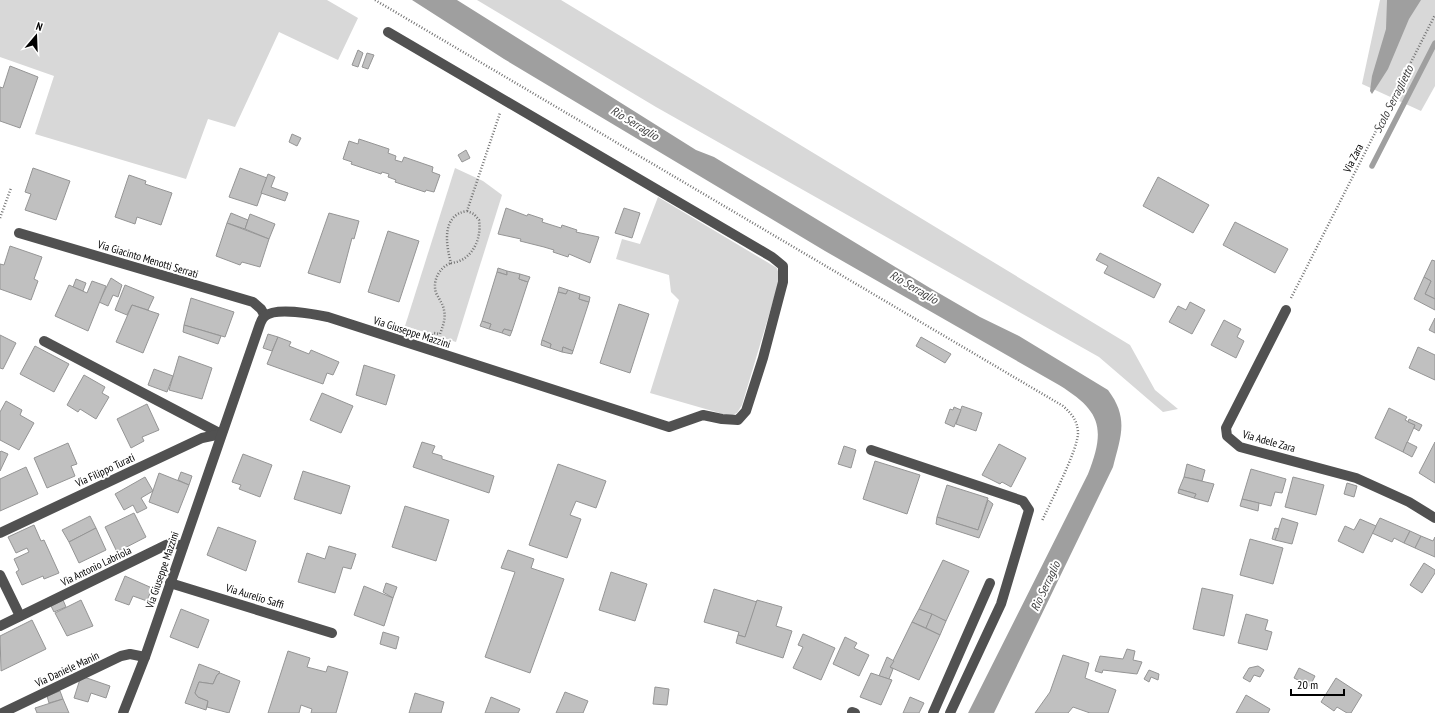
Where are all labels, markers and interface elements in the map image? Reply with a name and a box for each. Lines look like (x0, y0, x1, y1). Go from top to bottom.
north arrow (16, 16, 56, 56)
text: N (34, 19, 44, 34)
water label: Scolo Serraglietto (1370, 62, 1417, 135)
water label: Rio Serraglio (608, 103, 662, 144)
street label: Via Zara (1339, 141, 1366, 176)
street label: Via Giacinto Menotti Serrati (95, 237, 200, 281)
water label: Rio Serraglio (887, 267, 942, 307)
street label: Via Giuseppe Mazzini (371, 313, 452, 351)
street label: Via Adele Zara (1240, 427, 1297, 455)
street label: Via Filippo Turati (72, 450, 137, 490)
street label: Via Giuseppe Mazzini (142, 530, 182, 611)
street label: Via Antonio Labriola (58, 543, 134, 590)
water label: Rio Serraglio (1027, 558, 1063, 613)
street label: Via Aurelio Saffi (223, 580, 286, 612)
street label: Via Daniele Manin (32, 648, 101, 690)
scale bar (1291, 671, 1344, 697)
text: 20 m (1297, 677, 1318, 692)

